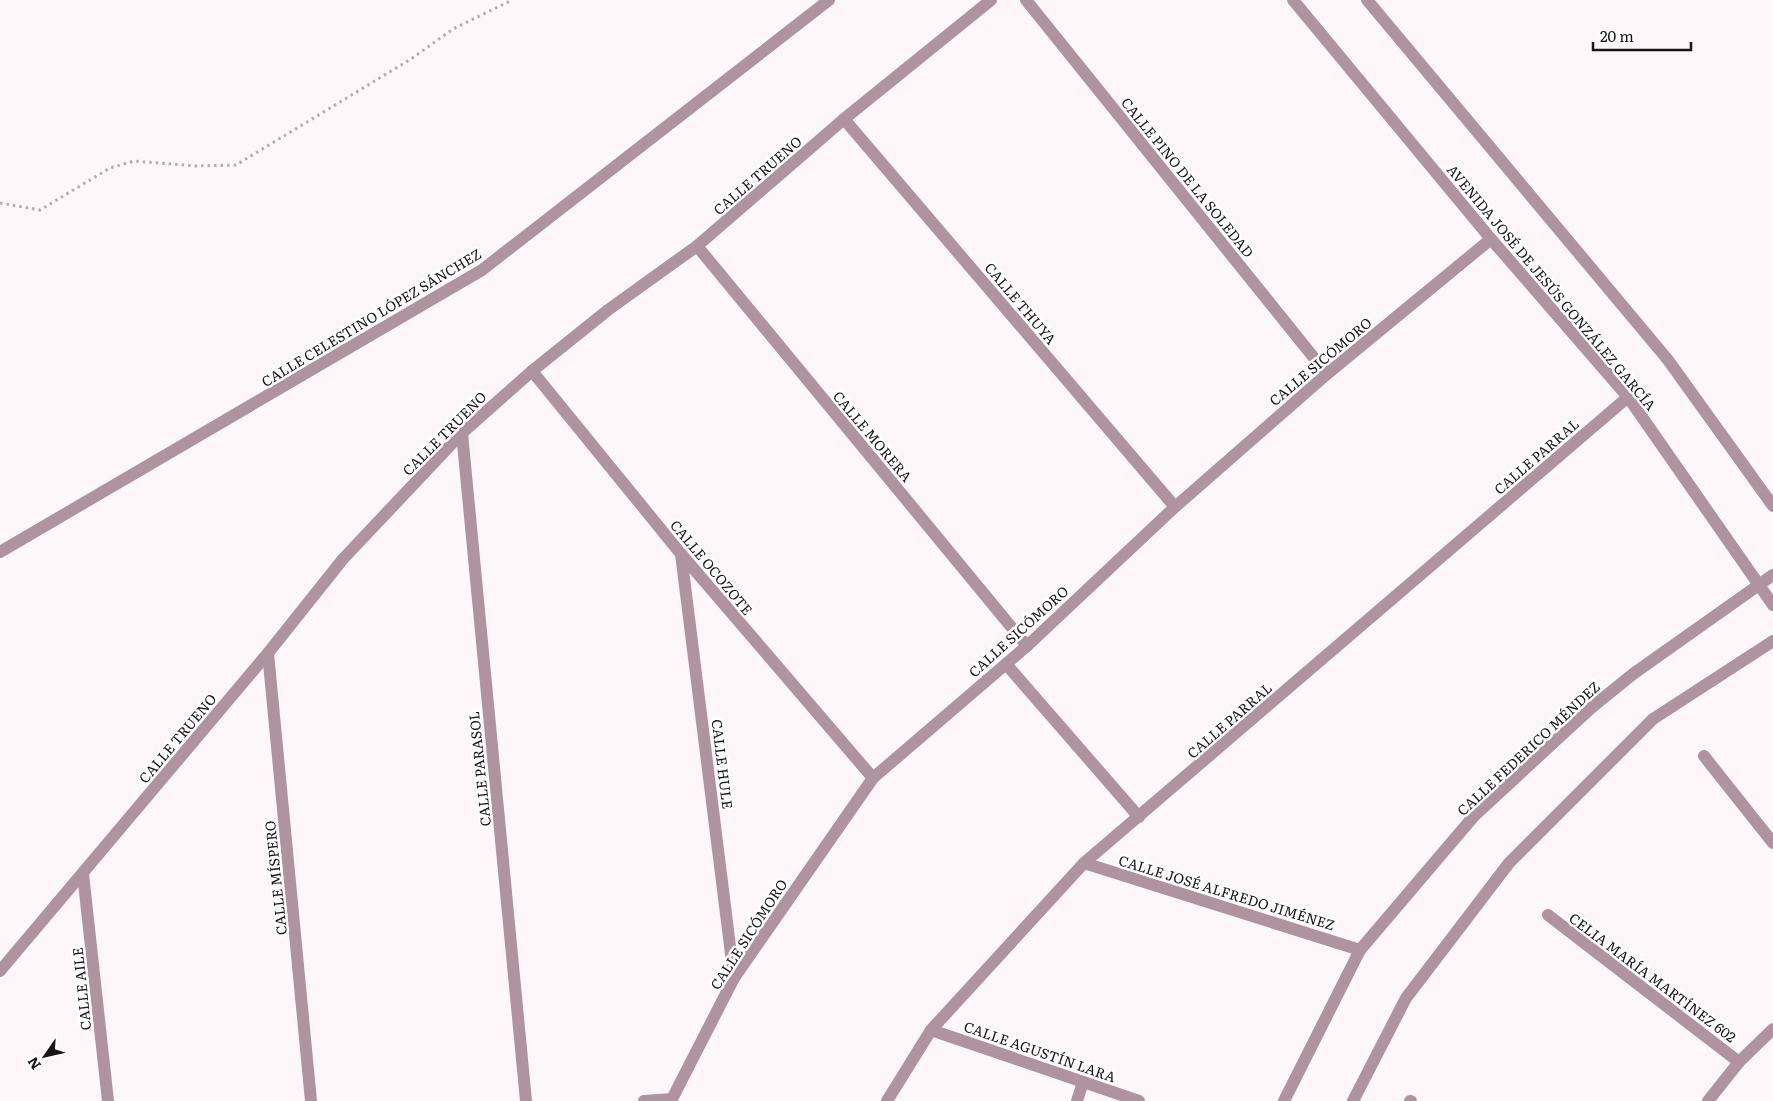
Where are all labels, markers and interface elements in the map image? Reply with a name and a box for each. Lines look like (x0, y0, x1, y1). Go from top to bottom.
scale bar (1593, 20, 1690, 52)
text: 20 m (1600, 24, 1634, 47)
street label: CALLE PINO DE LA SOLEDAD (1117, 93, 1259, 262)
street label: CALLE TRUENO (708, 131, 806, 219)
street label: AVENIDA JOSÉ DE JESÚS GONZÁLEZ GARCÍA (1443, 160, 1661, 415)
street label: CALLE CELESTINO LÓPEZ SÁNCHEZ (257, 243, 485, 391)
street label: CALLE THUYA (981, 258, 1062, 349)
street label: CALLE SICÓMORO (1264, 312, 1376, 410)
street label: CALLE MORERA (829, 386, 918, 486)
street label: CALLE TRUENO (398, 387, 490, 479)
street label: CALLE PARRAL (1489, 413, 1583, 499)
street label: CALLE OCOZOTE (666, 515, 758, 619)
street label: CALLE SICÓMORO (964, 581, 1072, 681)
street label: CALLE FEDERICO MÉNDEZ (1452, 676, 1604, 820)
street label: CALLE PARRAL (1182, 677, 1276, 763)
street label: CALLE TRUENO (134, 689, 220, 787)
street label: CALLE PARASOL (463, 710, 495, 828)
street label: CALLE HULE (708, 718, 738, 810)
street label: CALLE MÍSPERO (259, 820, 291, 936)
street label: CALLE JOSÉ ALFREDO JIMÉNEZ (1116, 850, 1338, 934)
street label: CALLE SICÓMORO (705, 875, 791, 993)
street label: CELIA MARÍA MARTÍNEZ 602 (1565, 908, 1741, 1046)
street label: CALLE AILE (67, 947, 95, 1031)
street label: CALLE AGUSTÍN LARA (961, 1016, 1119, 1087)
north arrow (20, 1031, 70, 1081)
text: N (22, 1053, 45, 1074)

